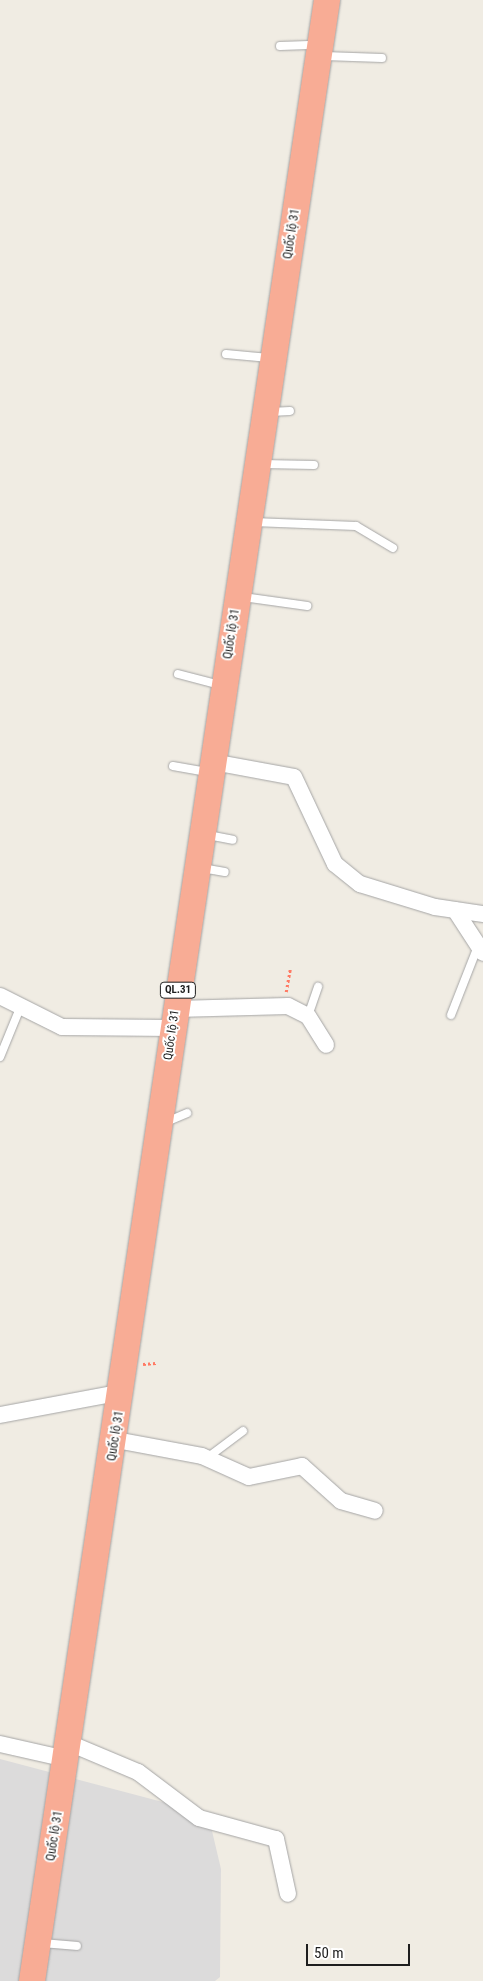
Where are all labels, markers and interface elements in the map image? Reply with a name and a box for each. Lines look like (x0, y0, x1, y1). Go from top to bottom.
street label: Quốc lộ 31 (281, 208, 303, 260)
street label: Quốc lộ 31 (221, 608, 243, 660)
road number: QL.31 (159, 982, 197, 998)
street label: Quốc lộ 31 (161, 1009, 183, 1061)
street label: Quốc lộ 31 (105, 1410, 127, 1462)
street label: Quốc lộ 31 (44, 1810, 66, 1862)
scale bar (308, 1934, 412, 1966)
text: 50 m (314, 1944, 344, 1962)

